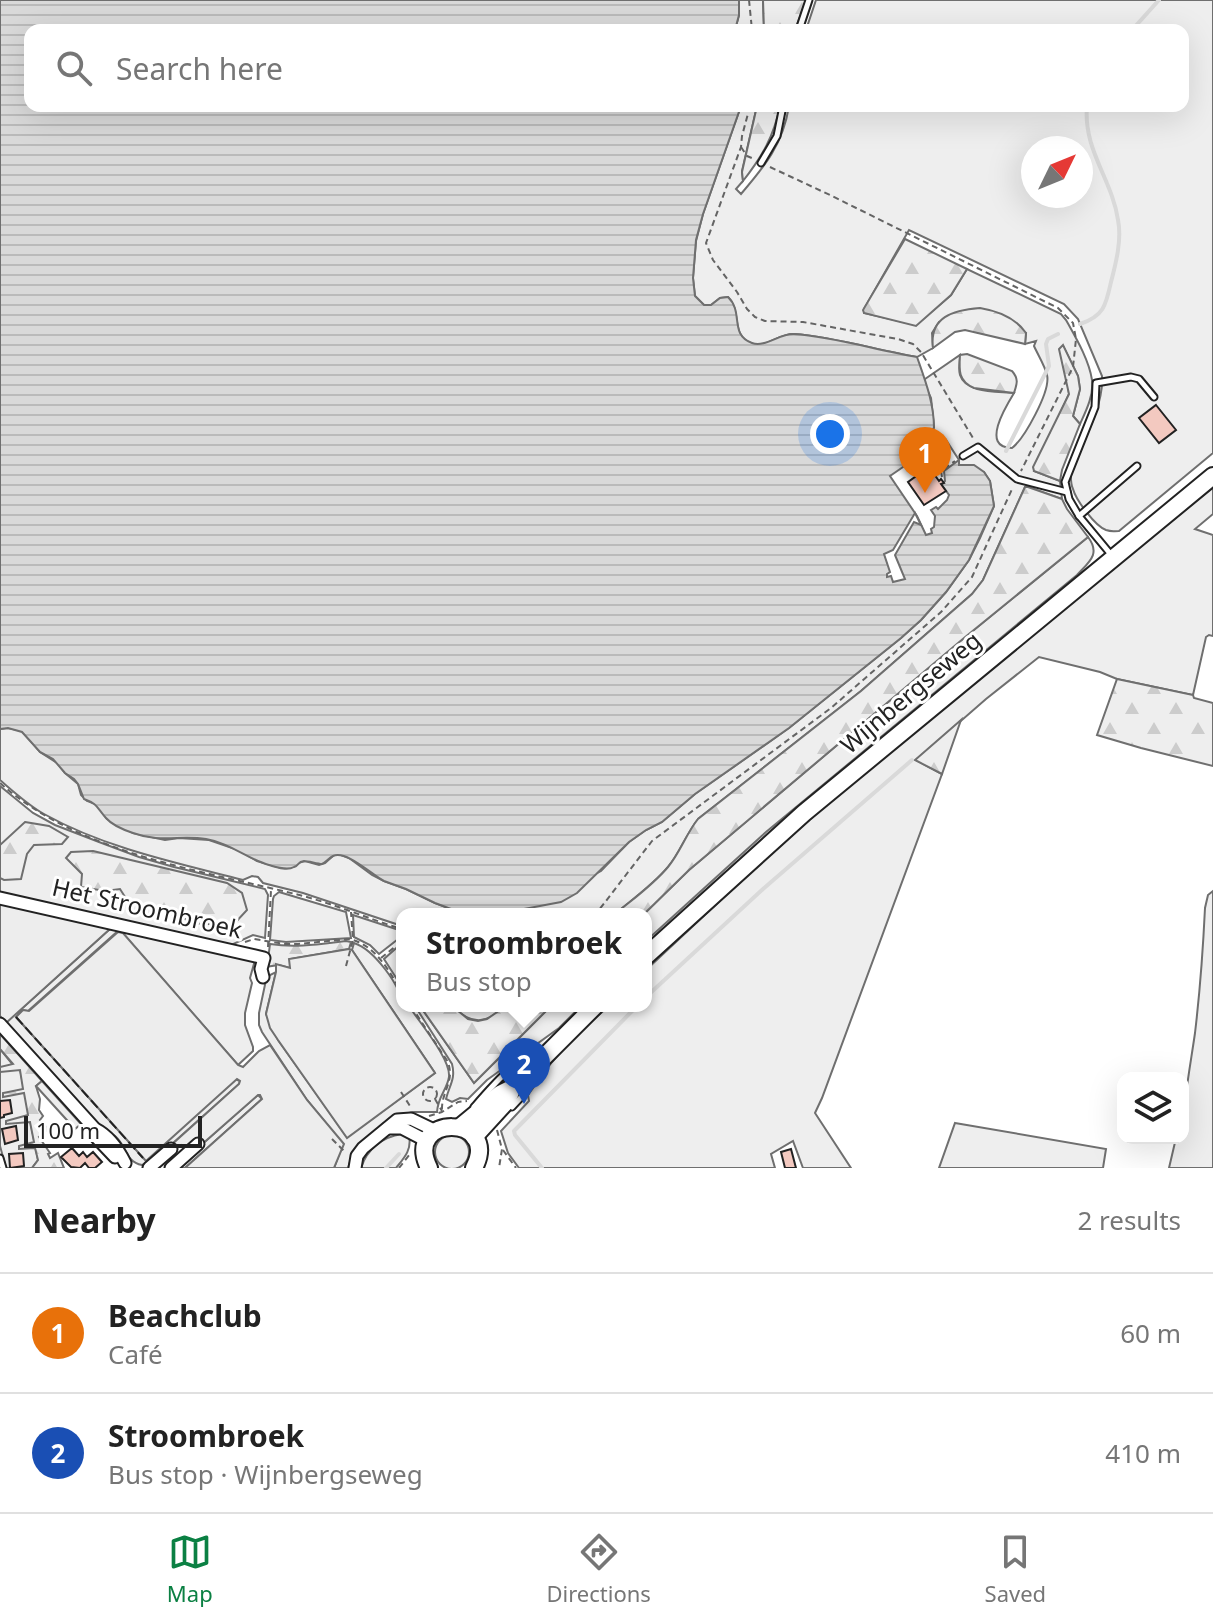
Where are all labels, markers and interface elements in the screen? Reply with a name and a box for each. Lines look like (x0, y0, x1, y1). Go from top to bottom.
search box (24, 24, 1189, 112)
icon: search (52, 46, 96, 90)
text: Search here (116, 48, 283, 89)
north arrow (1021, 136, 1093, 208)
your location (810, 414, 850, 454)
pin: 1 (899, 427, 951, 493)
street label: Wijnbergseweg (833, 623, 987, 760)
street label: Het Stroombroek (49, 870, 246, 945)
popup (396, 908, 652, 1012)
text: Stroombroek (426, 922, 622, 963)
text: Bus stop (426, 963, 532, 999)
pin: 2 (498, 1038, 550, 1104)
map controls (1117, 1072, 1189, 1144)
button: layers (1117, 1072, 1189, 1144)
scale bar (24, 1112, 202, 1148)
text: 100 m (36, 1115, 100, 1145)
text: Nearby (32, 1197, 156, 1243)
text: 2 results (1077, 1202, 1181, 1238)
text: Beachclub (108, 1295, 262, 1336)
text: 1 (51, 1315, 65, 1351)
text: 60 m (1120, 1315, 1181, 1351)
text: Café (108, 1336, 163, 1372)
text: Stroombroek (108, 1415, 304, 1456)
text: 2 (51, 1435, 65, 1471)
text: 410 m (1105, 1435, 1181, 1471)
text: Bus stop · Wijnbergseweg (108, 1456, 423, 1492)
tab: Map (167, 1530, 213, 1608)
tab: Directions (546, 1530, 651, 1608)
tab: Saved (985, 1530, 1046, 1608)

